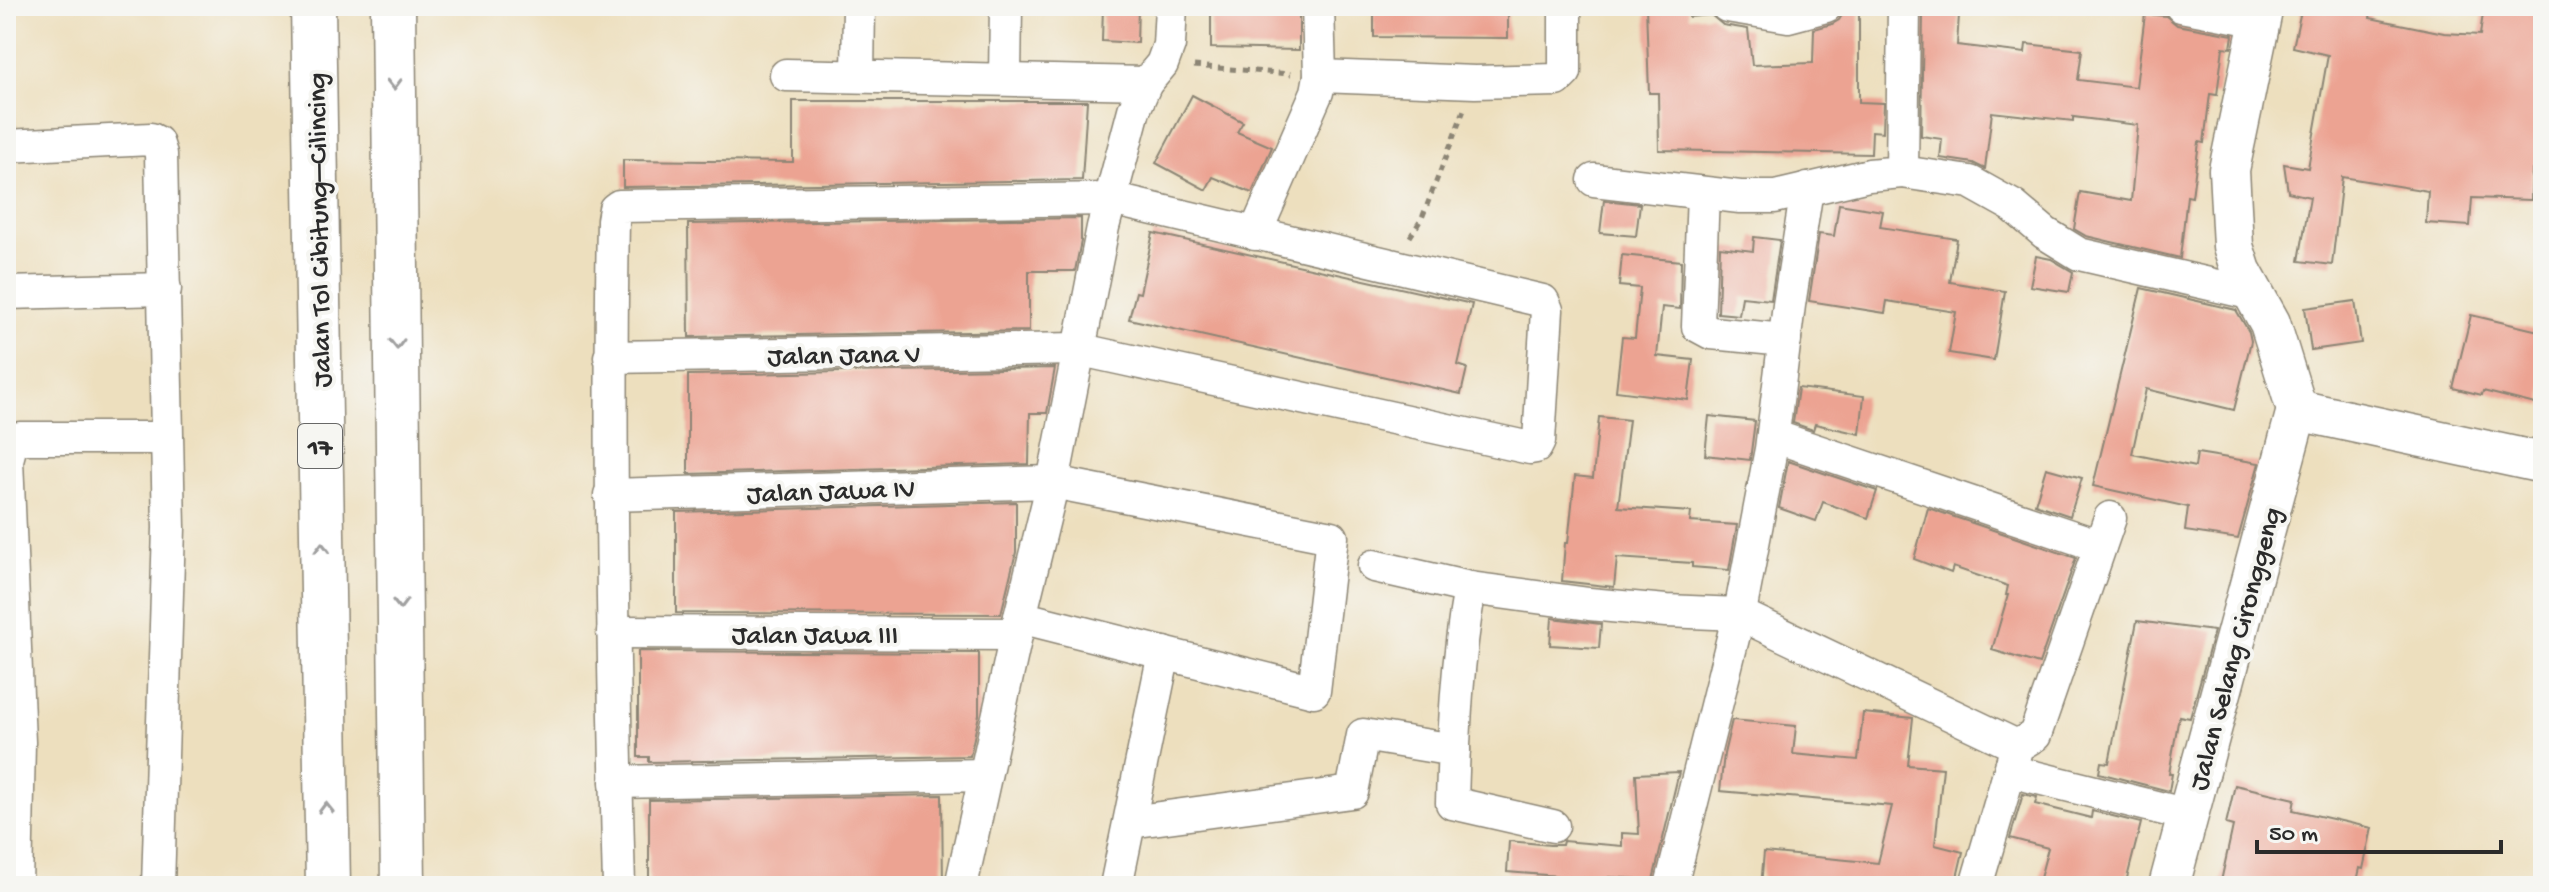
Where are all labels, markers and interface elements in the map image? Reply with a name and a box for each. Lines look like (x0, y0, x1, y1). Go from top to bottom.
street label: Jalan Tol Cibitung–Cilincing (302, 72, 341, 388)
one-way arrow (385, 78, 403, 91)
one-way arrow (388, 338, 406, 351)
street label: Jalan Jana V (767, 340, 921, 375)
road number: 17 (298, 424, 342, 468)
street label: Jalan Jawa IV (746, 474, 916, 513)
street label: Jalan Selang Cironggeng (2184, 504, 2291, 794)
one-way arrow (313, 541, 331, 554)
one-way arrow (391, 598, 409, 611)
street label: Jalan Jawa III (732, 621, 898, 654)
one-way arrow (318, 801, 335, 814)
scale bar (2257, 804, 2501, 854)
text: 50 m (2269, 821, 2318, 850)

